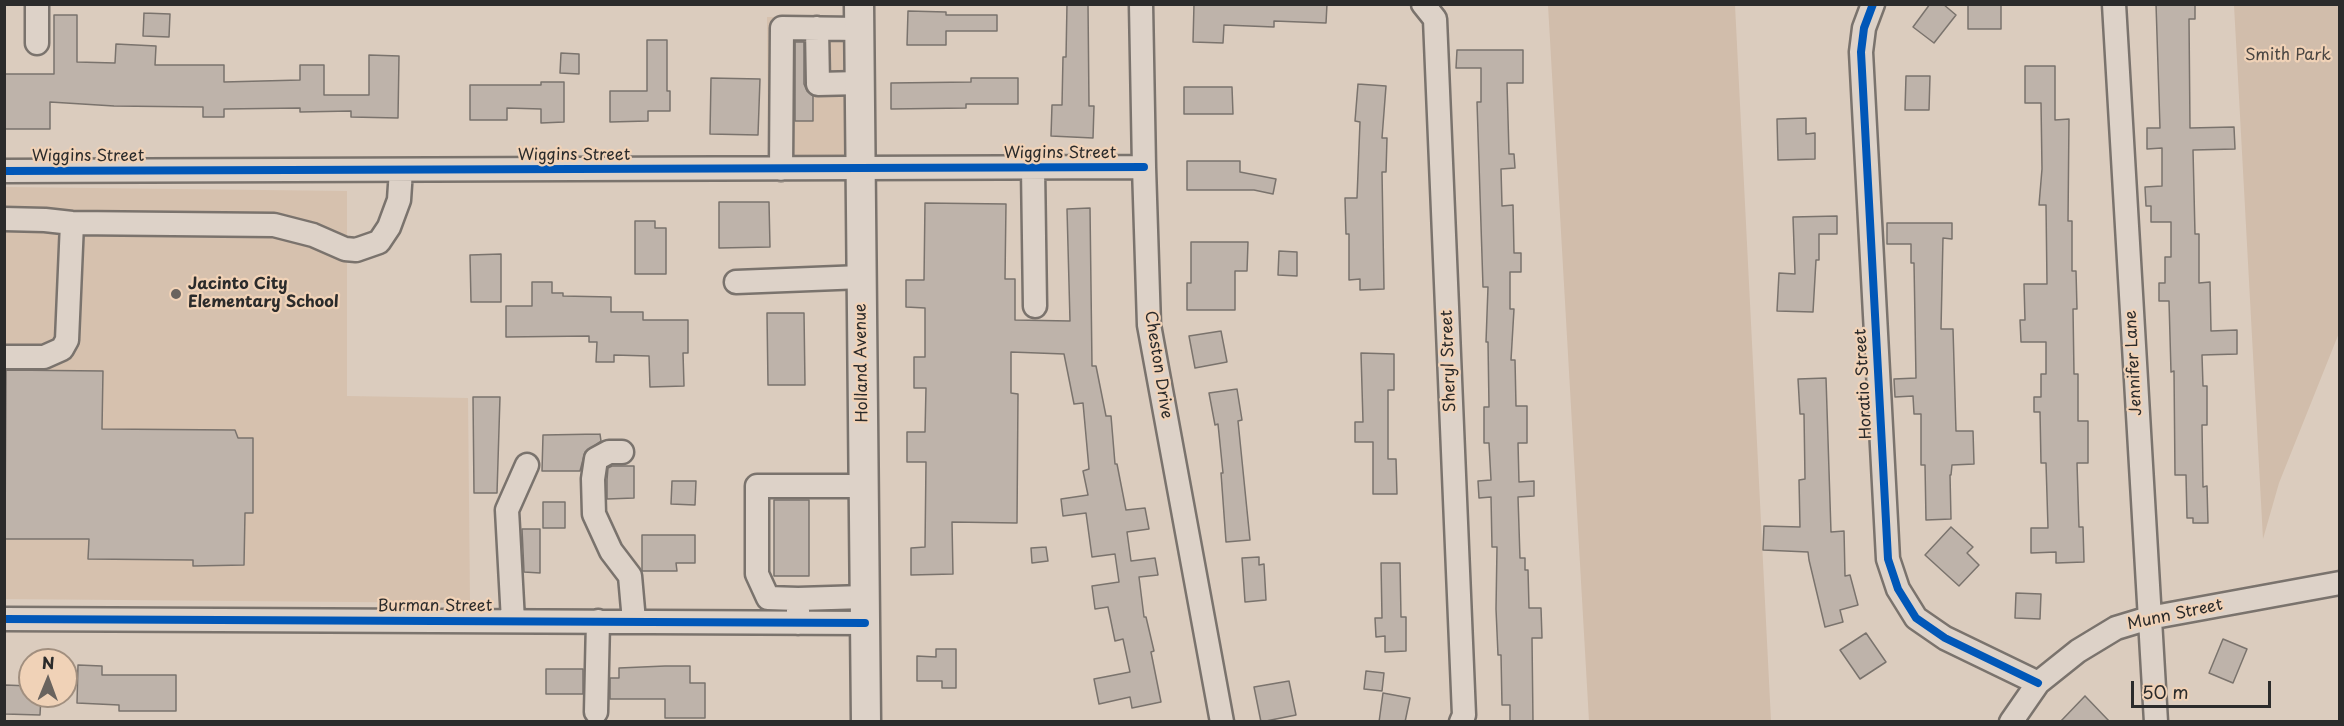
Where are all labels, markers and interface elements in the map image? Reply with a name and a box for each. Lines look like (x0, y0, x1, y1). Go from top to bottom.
park label: Smith Park (2245, 46, 2331, 66)
street label: Wiggins Street (1004, 144, 1116, 164)
street label: Wiggins Street (518, 146, 630, 166)
street label: Wiggins Street (32, 147, 144, 167)
place label: Jacinto City Elementary School (188, 275, 339, 313)
marker: Jacinto City Elementary School (169, 287, 183, 301)
street label: Holland Avenue (851, 303, 873, 423)
street label: Cheston Drive (1140, 310, 1176, 420)
street label: Sheryl Street (1438, 310, 1460, 412)
street label: Jennifer Lane (2122, 310, 2146, 416)
street label: Horatio Street (1852, 328, 1876, 440)
street label: Munn Street (2126, 596, 2224, 634)
street label: Burman Street (378, 597, 492, 617)
north arrow (18, 648, 78, 708)
text: N (42, 650, 55, 674)
scale bar (2134, 669, 2274, 707)
text: 50 m (2142, 678, 2189, 705)

